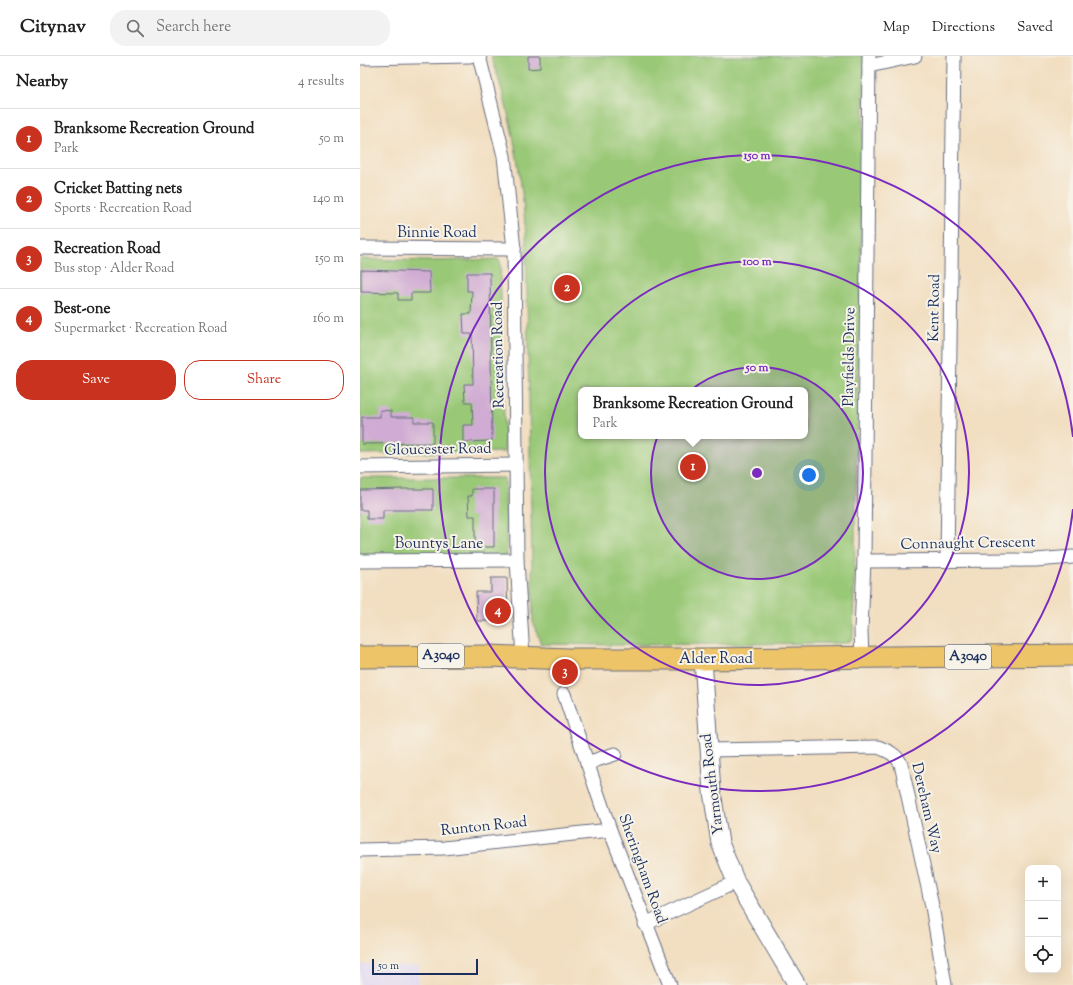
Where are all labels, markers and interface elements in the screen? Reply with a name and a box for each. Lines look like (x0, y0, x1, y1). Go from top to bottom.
search box (110, 10, 390, 46)
text: Citynav (20, 14, 86, 41)
icon: search (124, 17, 146, 39)
text: Search here (156, 17, 231, 38)
text: Map (883, 18, 910, 38)
text: Directions (932, 18, 995, 38)
text: Saved (1017, 18, 1053, 38)
text: Nearby (16, 70, 68, 94)
text: 4 results (298, 73, 344, 91)
text: Branksome Recreation Ground (54, 119, 255, 140)
text: 1 (27, 130, 31, 148)
text: 50 m (319, 130, 344, 148)
text: Park (54, 140, 79, 158)
text: 150 m (742, 147, 771, 165)
text: Cricket Batting nets (54, 179, 182, 200)
text: 2 (26, 190, 32, 208)
text: 140 m (313, 190, 344, 208)
text: Sports · Recreation Road (54, 200, 192, 218)
street label: Binnie Road (397, 223, 477, 244)
text: Recreation Road (54, 239, 161, 260)
text: 3 (26, 250, 32, 268)
text: 150 m (315, 250, 344, 268)
text: 100 m (741, 253, 772, 271)
text: Bus stop · Alder Road (54, 260, 174, 278)
pin: 2 (554, 273, 580, 303)
street label: Kent Road (924, 273, 946, 342)
text: Best-one (54, 299, 110, 320)
street label: Recreation Road (488, 301, 510, 409)
street label: Playfields Drive (839, 307, 861, 407)
text: 4 (26, 310, 32, 328)
text: 160 m (313, 310, 344, 328)
text: Supermarket · Recreation Road (54, 320, 227, 338)
text: 50 m (745, 359, 769, 377)
button: Save (16, 360, 176, 400)
button: Share (184, 360, 344, 400)
popup (578, 387, 808, 439)
text: Branksome Recreation Ground (593, 394, 793, 415)
text: Park (593, 415, 618, 433)
street label: Gloucester Road (384, 439, 492, 461)
pin: 1 (680, 452, 706, 482)
your location (799, 465, 819, 485)
centre of rings (750, 466, 764, 480)
street label: Connaught Crescent (900, 532, 1036, 556)
street label: Bountys Lane (395, 534, 483, 555)
pin: 4 (485, 596, 511, 626)
road number: A3040 (418, 644, 464, 668)
road number: A3040 (945, 645, 991, 669)
street label: Alder Road (679, 649, 754, 670)
pin: 3 (552, 657, 578, 687)
street label: Yarmouth Road (696, 732, 730, 836)
street label: Dereham Way (905, 760, 947, 856)
street label: Sheringham Road (612, 811, 672, 927)
street label: Runton Road (440, 812, 529, 842)
map controls (1025, 865, 1061, 973)
button: + (1025, 865, 1061, 901)
button: − (1025, 901, 1061, 937)
button: locate (1025, 937, 1061, 973)
scale bar (372, 957, 478, 976)
text: 50 m (378, 958, 399, 974)

